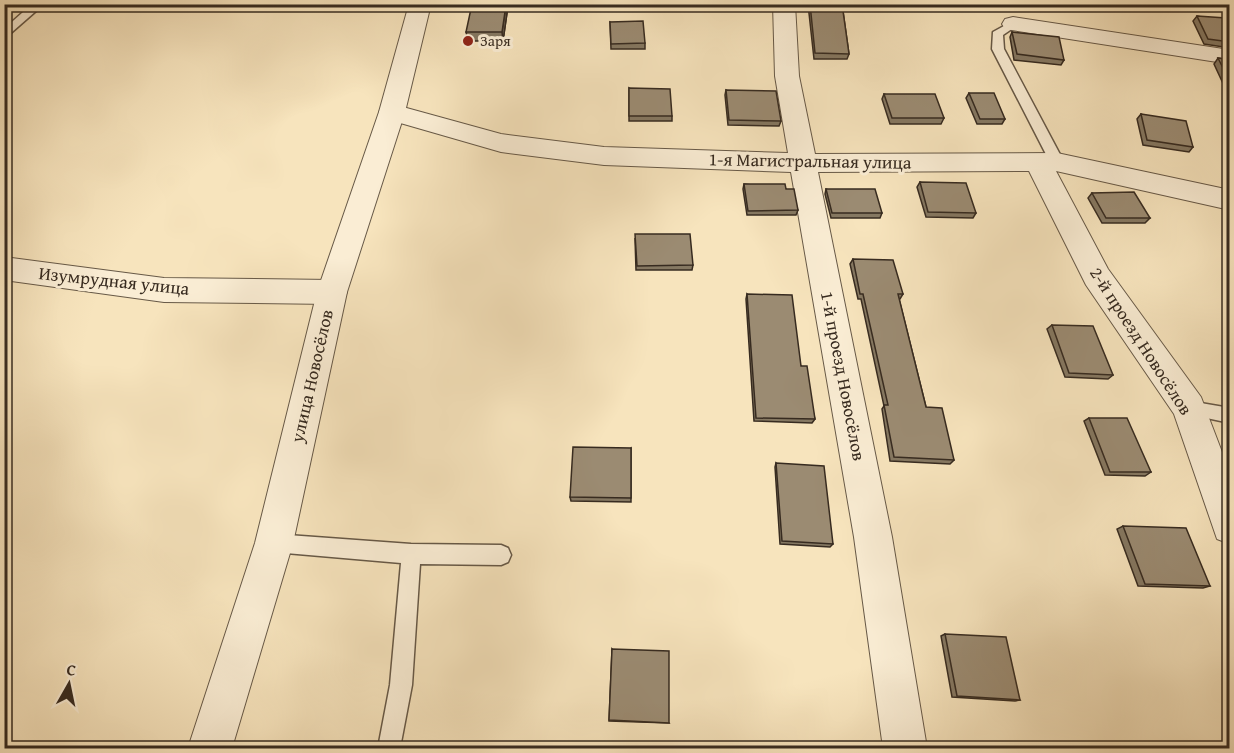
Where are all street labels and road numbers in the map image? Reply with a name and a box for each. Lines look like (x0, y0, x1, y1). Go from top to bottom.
street label: 1-я Магистральная улица (708, 145, 912, 176)
street label: Изумрудная улица (37, 259, 191, 302)
street label: 2-й проезд Новосёлов (1083, 261, 1200, 420)
street label: 1-й проезд Новосёлов (814, 289, 873, 463)
street label: улица Новосёлов (283, 306, 340, 446)

